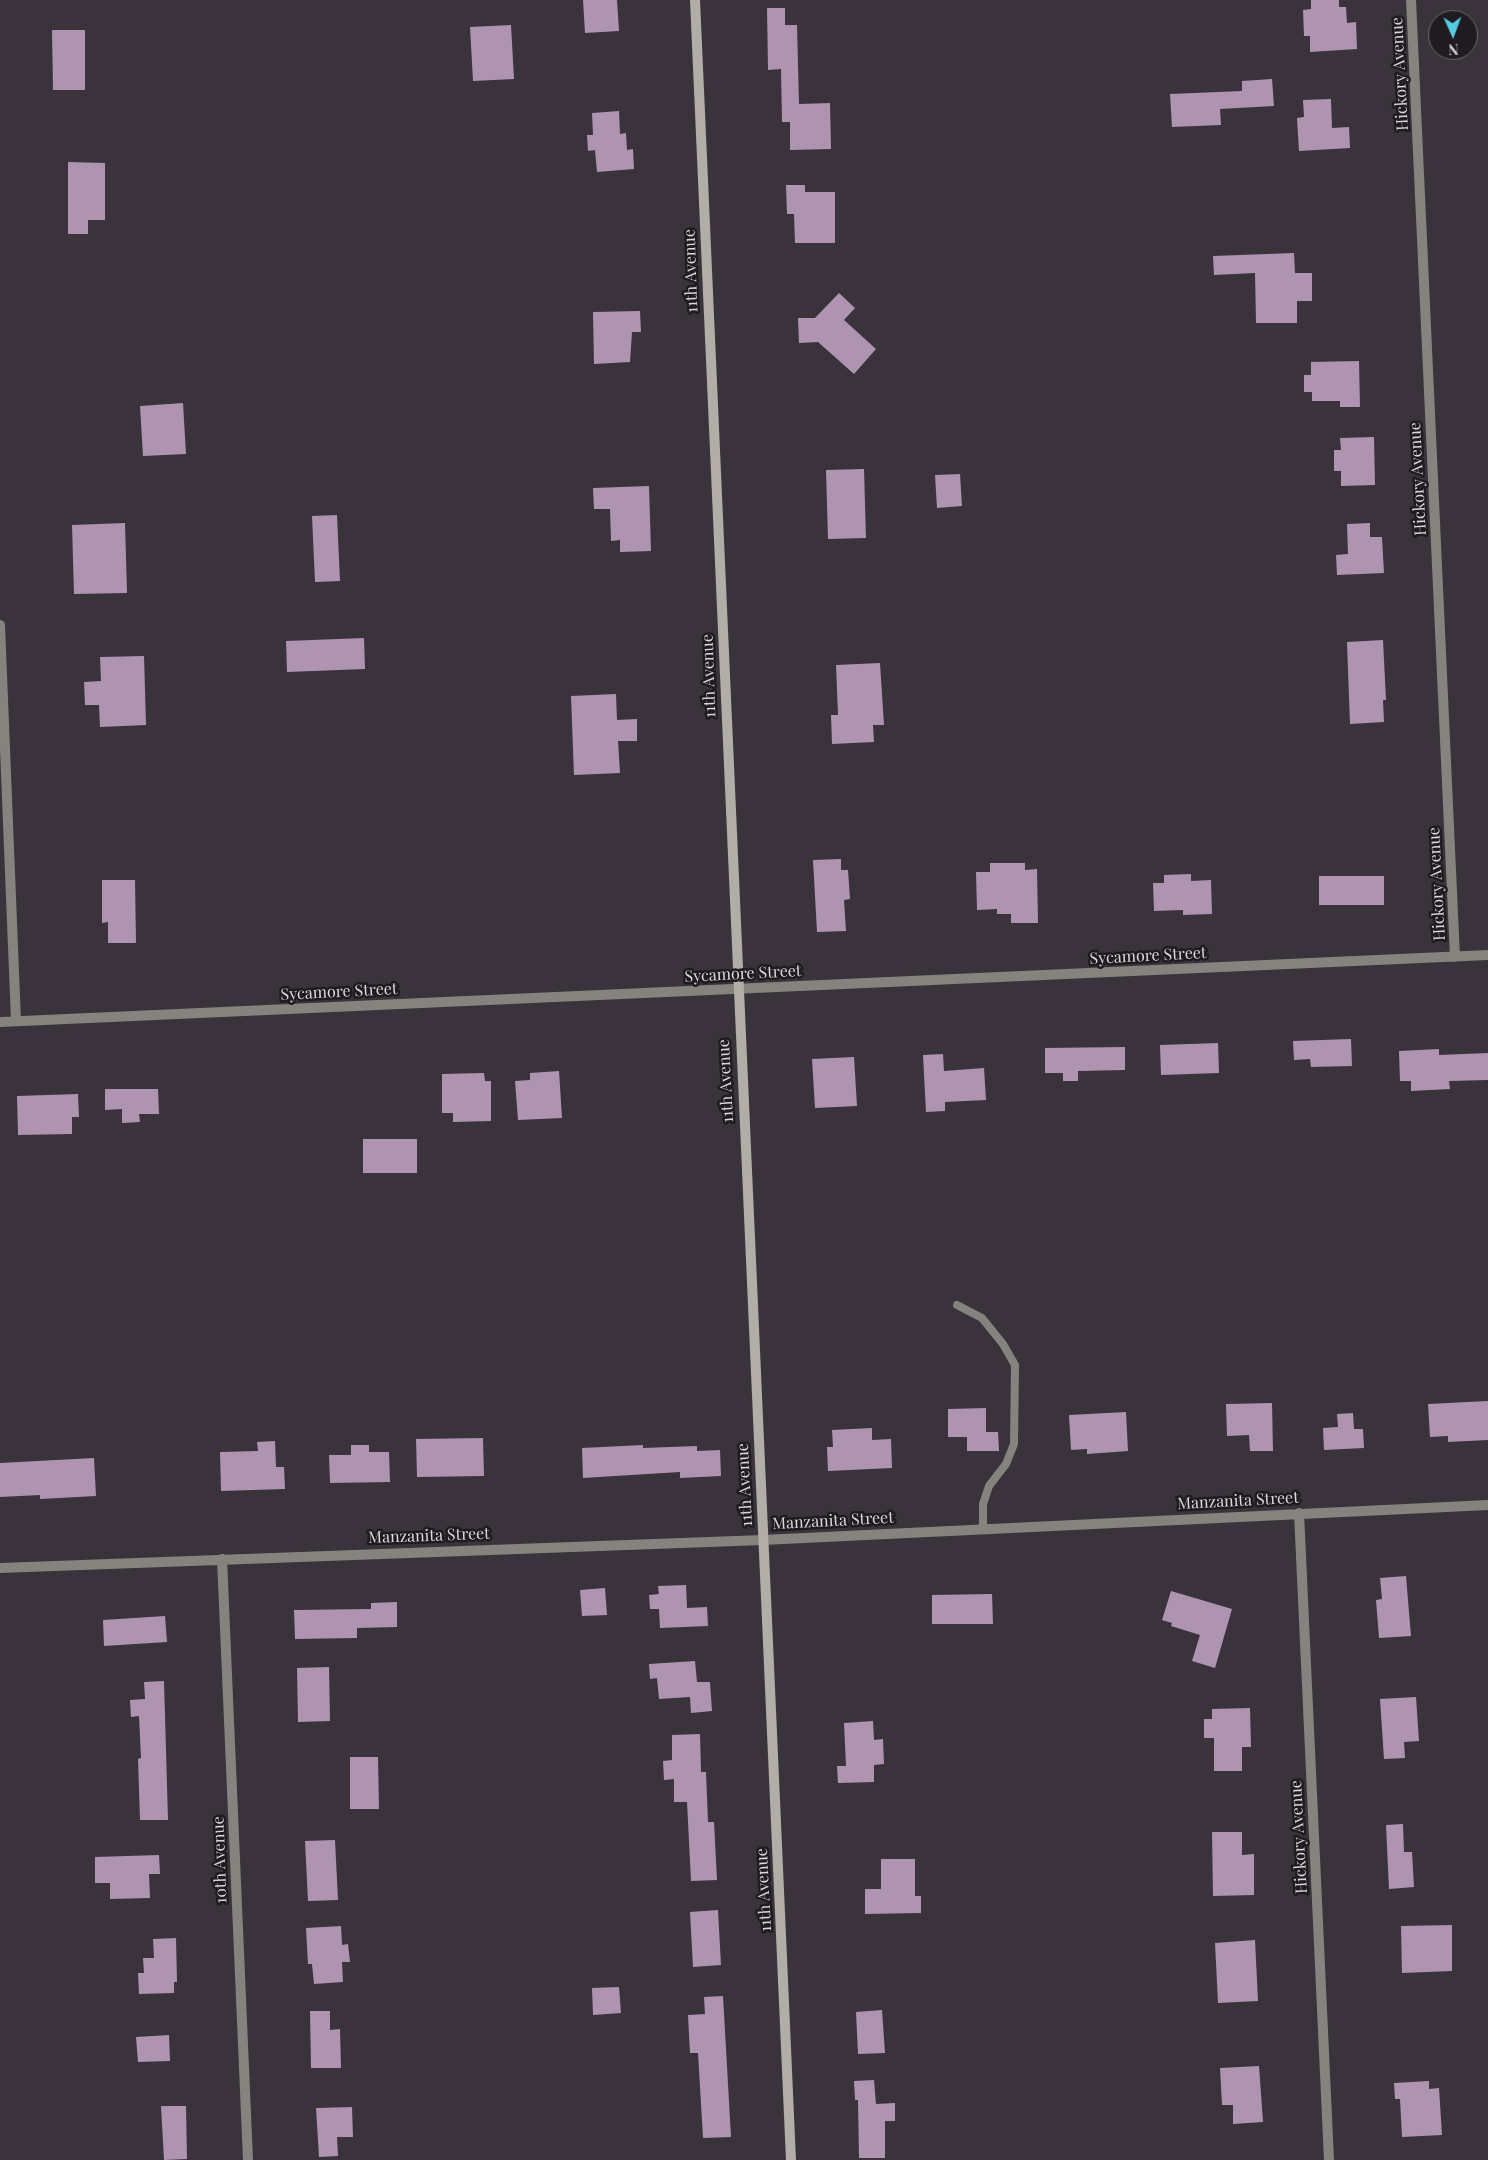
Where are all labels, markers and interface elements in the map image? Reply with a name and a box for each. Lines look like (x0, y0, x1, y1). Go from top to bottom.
north arrow (1428, 10, 1478, 60)
street label: Hickory Avenue (1387, 17, 1413, 131)
text: N (1448, 40, 1459, 59)
street label: 11th Avenue (680, 229, 702, 313)
street label: Hickory Avenue (1405, 422, 1431, 536)
street label: 11th Avenue (698, 634, 720, 718)
street label: Hickory Avenue (1424, 827, 1450, 941)
street label: Sycamore Street (1089, 943, 1207, 969)
street label: Sycamore Street (684, 961, 802, 987)
street label: Sycamore Street (280, 979, 398, 1005)
street label: 11th Avenue (714, 1039, 738, 1123)
street label: 11th Avenue (733, 1443, 757, 1527)
street label: Manzanita Street (1177, 1488, 1299, 1514)
street label: Manzanita Street (772, 1508, 894, 1534)
street label: Manzanita Street (368, 1524, 490, 1548)
street label: Hickory Avenue (1286, 1780, 1312, 1894)
street label: 10th Avenue (209, 1816, 231, 1904)
street label: 11th Avenue (752, 1848, 776, 1932)

